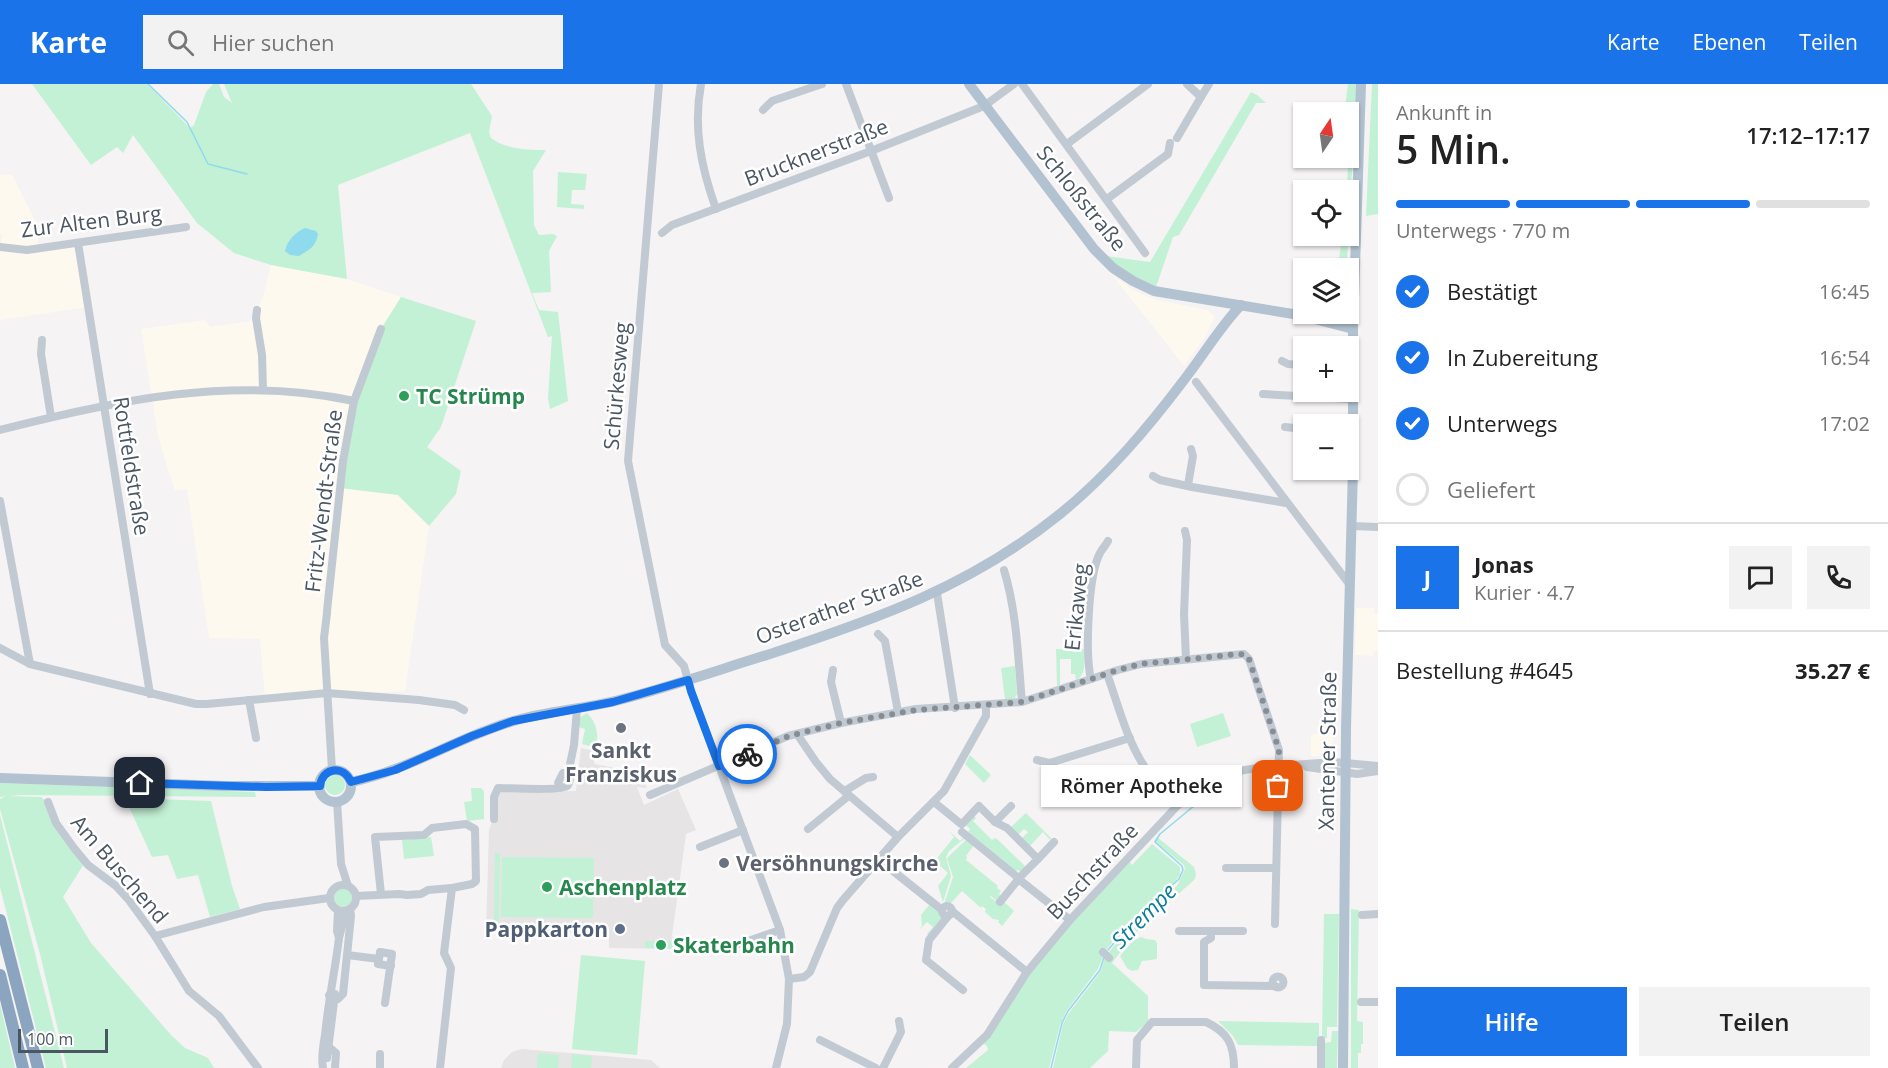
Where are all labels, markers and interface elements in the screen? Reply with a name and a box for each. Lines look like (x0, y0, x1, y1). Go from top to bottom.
search box (143, 15, 563, 69)
text: Karte (30, 23, 107, 61)
icon: search (164, 26, 197, 59)
text: Hier suchen (212, 27, 335, 57)
text: Karte (1607, 28, 1660, 56)
text: Ebenen (1693, 28, 1766, 56)
text: Teilen (1799, 28, 1858, 56)
text: Ankunft in (1396, 99, 1492, 126)
north arrow (1293, 102, 1359, 168)
map controls (1293, 102, 1359, 480)
street label: Brucknerstraße (740, 112, 892, 192)
text: 17:12–17:17 (1746, 120, 1870, 150)
text: 5 Min. (1396, 122, 1511, 175)
street label: Schloßstraße (1031, 139, 1133, 257)
button: locate (1293, 180, 1359, 246)
street label: Zur Alten Burg (19, 198, 163, 244)
text: Unterwegs · 770 m (1396, 217, 1570, 244)
button: layers (1293, 258, 1359, 324)
icon: check (1396, 275, 1429, 308)
text: Bestätigt (1447, 276, 1537, 306)
text: 16:45 (1819, 278, 1870, 305)
street label: Schürkesweg (596, 321, 636, 451)
button: + (1293, 336, 1359, 402)
icon: check (1396, 341, 1429, 374)
text: In Zubereitung (1447, 342, 1598, 372)
text: 16:54 (1819, 344, 1870, 371)
place label: TC Strümp (416, 382, 525, 410)
marker: TC Strümp (397, 389, 411, 403)
street label: Rottfeldstraße (107, 395, 157, 537)
icon: check (1396, 407, 1429, 440)
street label: Fritz-Wendt-Straße (298, 408, 348, 594)
text: Unterwegs (1447, 408, 1558, 438)
text: 17:02 (1819, 410, 1870, 437)
button: − (1293, 414, 1359, 480)
text: Geliefert (1447, 474, 1535, 504)
button: chat (1729, 546, 1792, 609)
button: phone (1807, 546, 1870, 609)
text: Jonas (1474, 549, 1534, 579)
street label: Erikaweg (1057, 562, 1095, 652)
text: J (1424, 562, 1431, 592)
street label: Osterather Straße (751, 564, 927, 650)
text: Kurier · 4.7 (1474, 579, 1575, 606)
text: Bestellung #4645 (1396, 655, 1574, 685)
text: 35.27 € (1795, 655, 1870, 685)
street label: Xantener Straße (1312, 671, 1342, 831)
marker: Sankt Franziskus (614, 721, 628, 735)
courier (717, 724, 777, 784)
place label: Sankt Franziskus (565, 736, 677, 788)
icon: bike (731, 738, 764, 771)
pin (114, 757, 165, 808)
pin (1252, 760, 1303, 811)
callout: Römer Apotheke (1041, 765, 1242, 807)
icon: home (123, 766, 156, 799)
icon: bag (1261, 769, 1294, 802)
text: Römer Apotheke (1060, 772, 1223, 799)
street label: Am Buschend (65, 809, 175, 929)
street label: Buschstraße (1040, 817, 1144, 925)
place label: Versöhnungskirche (736, 849, 939, 877)
marker: Versöhnungskirche (717, 856, 731, 870)
place label: Aschenplatz (559, 873, 686, 901)
water label: Strempe (1104, 876, 1182, 954)
marker: Aschenplatz (540, 880, 554, 894)
place label: Pappkarton (484, 915, 608, 943)
marker: Pappkarton (613, 922, 627, 936)
place label: Skaterbahn (673, 931, 795, 959)
marker: Skaterbahn (654, 938, 668, 952)
button: Hilfe (1396, 987, 1627, 1056)
button: Teilen (1639, 987, 1870, 1056)
scale bar (18, 1026, 108, 1054)
text: 100 m (27, 1028, 73, 1050)

